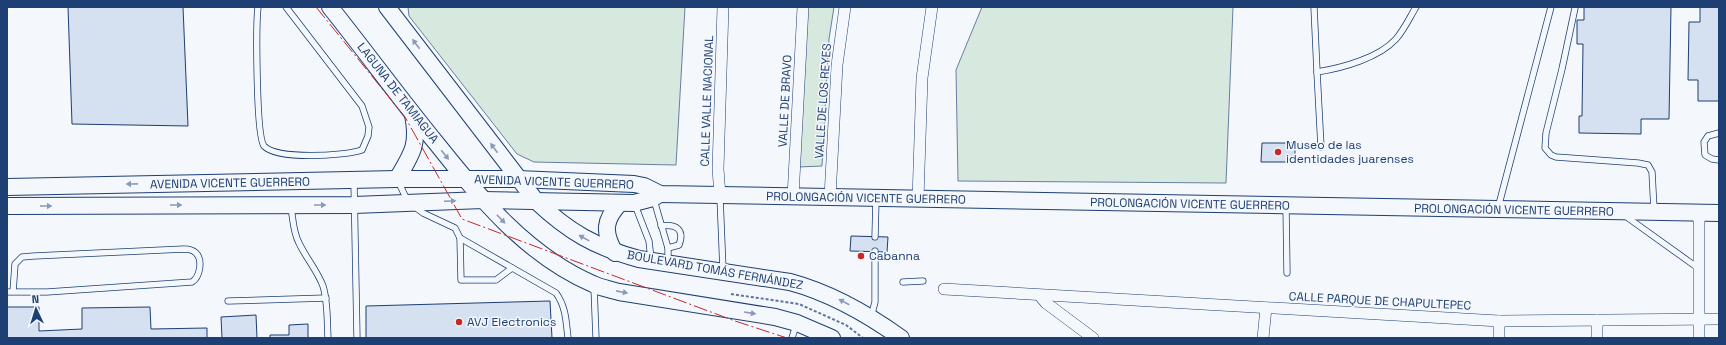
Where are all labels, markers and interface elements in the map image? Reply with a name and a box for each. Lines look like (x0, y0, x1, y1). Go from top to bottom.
street label: CALLE VALLE NACIONAL (697, 35, 717, 167)
street label: LAGUNA DE TAMIAGUA (354, 39, 443, 147)
one-way arrow (412, 39, 420, 49)
street label: VALLE DE LOS REYES (811, 43, 835, 159)
street label: VALLE DE BRAVO (775, 54, 795, 148)
place label: Museo de las identidades juarenses (1286, 137, 1414, 167)
one-way arrow (490, 142, 498, 153)
marker: Museo de las identidades juarenses (1273, 147, 1283, 157)
one-way arrow (441, 149, 450, 160)
street label: AVENIDA VICENTE GUERRERO (474, 171, 634, 193)
street label: AVENIDA VICENTE GUERRERO (150, 174, 310, 192)
one-way arrow (126, 181, 138, 188)
street label: PROLONGACIÓN VICENTE GUERRERO (766, 188, 966, 208)
street label: PROLONGACIÓN VICENTE GUERRERO (1090, 194, 1290, 214)
one-way arrow (444, 198, 457, 204)
street label: PROLONGACIÓN VICENTE GUERRERO (1414, 200, 1614, 220)
one-way arrow (40, 202, 52, 209)
one-way arrow (170, 202, 183, 208)
one-way arrow (314, 202, 327, 208)
one-way arrow (496, 214, 506, 224)
one-way arrow (578, 235, 590, 241)
street label: BOULEVARD TOMÁS FERNÁNDEZ (626, 247, 805, 293)
place label: Cabanna (869, 248, 920, 264)
marker: Cabanna (856, 251, 866, 261)
street label: CALLE PARQUE DE CHAPULTEPEC (1288, 288, 1472, 314)
north arrow (16, 289, 56, 329)
one-way arrow (616, 289, 628, 295)
text: N (31, 292, 39, 306)
one-way arrow (838, 299, 850, 305)
one-way arrow (744, 310, 756, 316)
place label: AVJ Electronics (467, 314, 556, 330)
marker: AVJ Electronics (454, 317, 464, 327)

